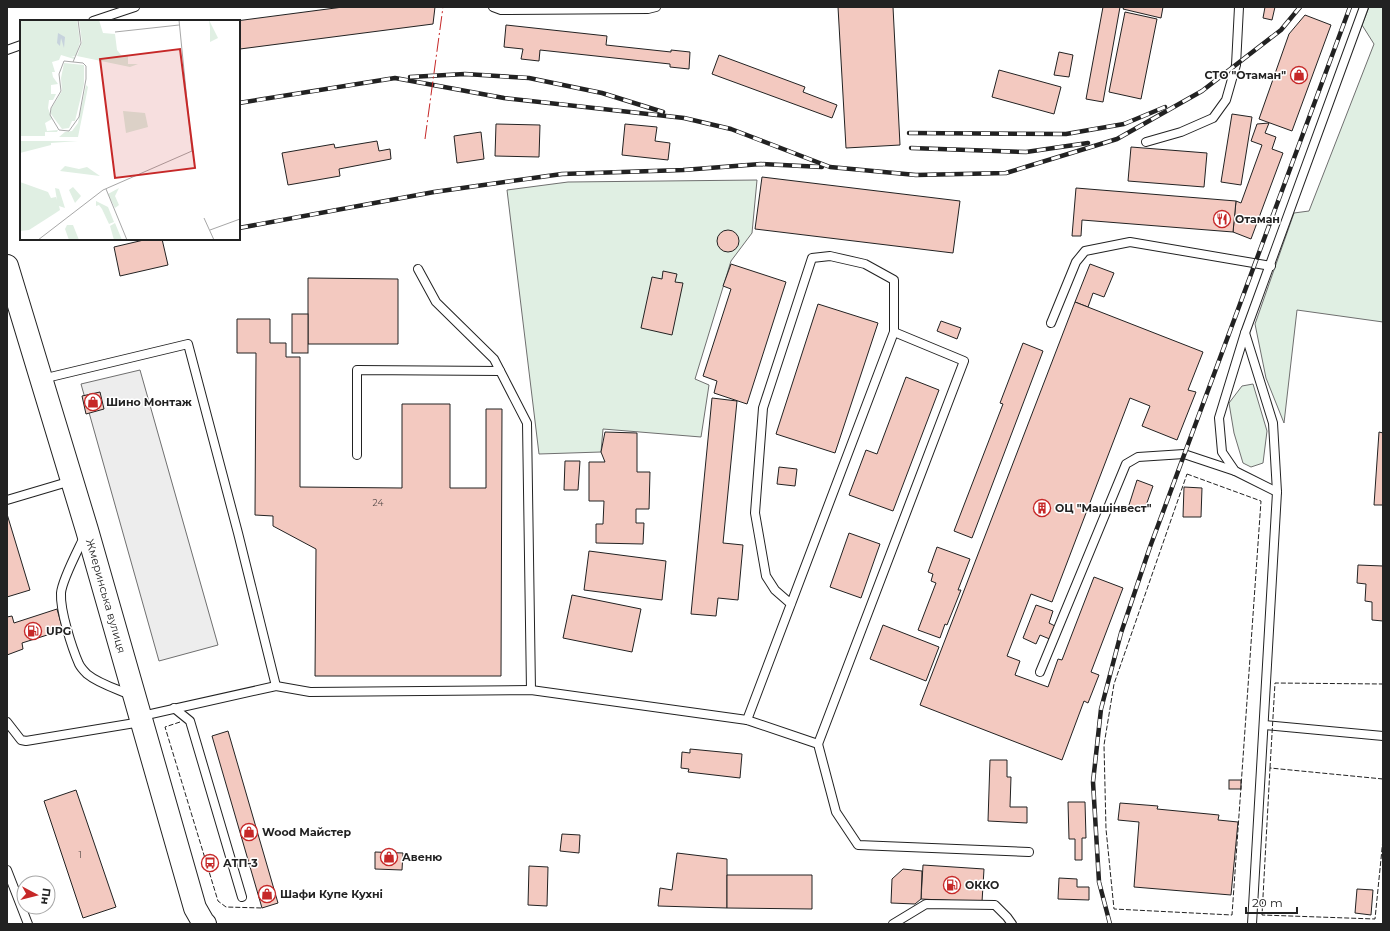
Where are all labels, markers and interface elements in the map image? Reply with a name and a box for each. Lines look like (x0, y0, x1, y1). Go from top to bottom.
inset map (20, 20, 240, 240)
shop icon: СТО "Отаман" (1289, 65, 1309, 85)
place label: СТО "Отаман" (1204, 68, 1286, 82)
restaurant icon: Отаман (1212, 209, 1232, 229)
place label: Отаман (1235, 212, 1280, 226)
shop icon: Шино Монтаж (83, 392, 103, 412)
place label: Шино Монтаж (106, 395, 192, 409)
house number: 24 (373, 497, 383, 508)
building icon: ОЦ "Машінвест" (1032, 498, 1052, 518)
place label: ОЦ "Машінвест" (1055, 501, 1152, 515)
street label: Жмеринська вулиця (83, 537, 129, 655)
fuel station icon: UPG (23, 621, 43, 641)
place label: UPG (46, 624, 71, 638)
shop icon: Wood Майстер (239, 822, 259, 842)
place label: Wood Майстер (262, 825, 352, 839)
shop icon: Авеню (379, 847, 399, 867)
house number: 1 (78, 849, 82, 860)
place label: Авеню (402, 850, 442, 864)
bus stop icon: АТП-3 (200, 853, 220, 873)
place label: АТП-3 (223, 856, 258, 870)
north arrow (16, 875, 56, 915)
fuel station icon: ОККО (942, 875, 962, 895)
place label: ОККО (965, 878, 999, 892)
shop icon: Шафи Купе Кухні (257, 884, 277, 904)
text: Пн (38, 887, 54, 905)
place label: Шафи Купе Кухні (280, 887, 383, 901)
scale bar (1246, 889, 1297, 915)
text: 20 m (1252, 895, 1283, 910)

